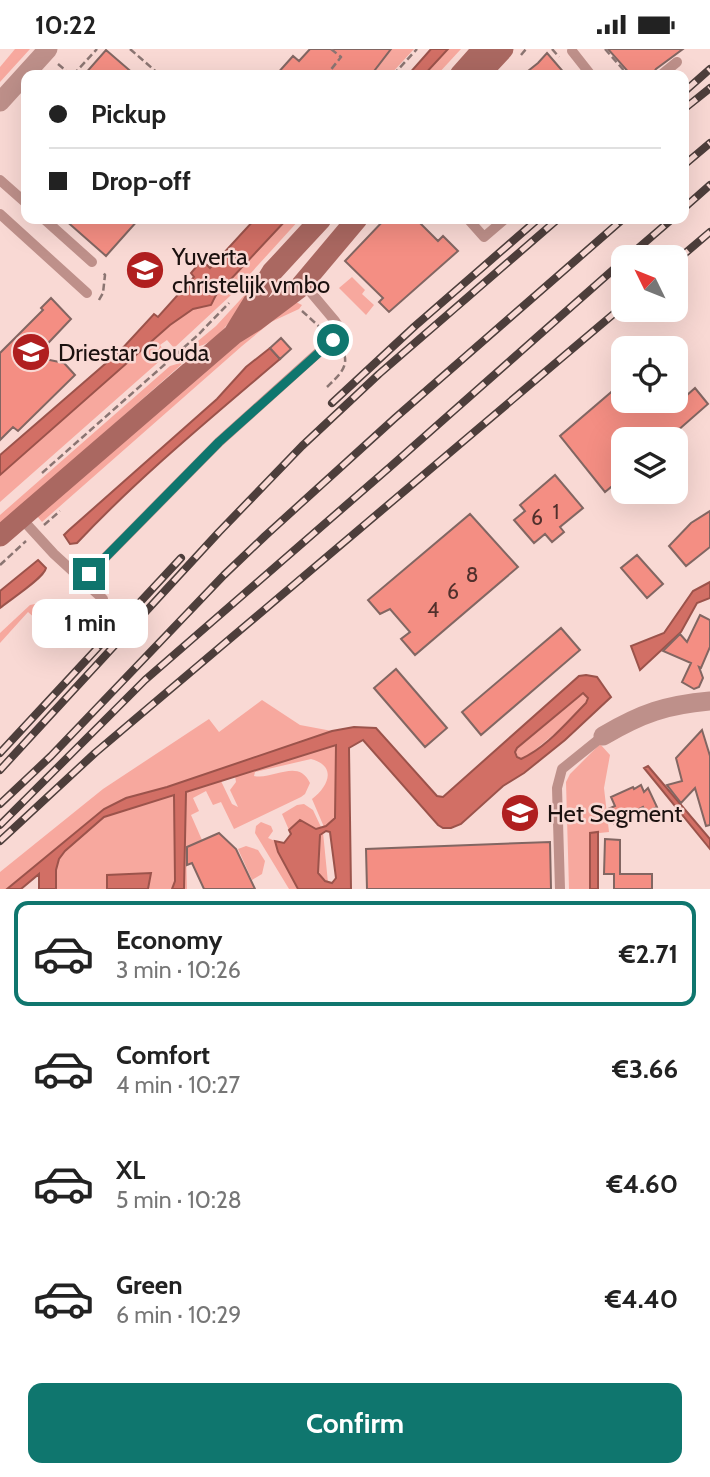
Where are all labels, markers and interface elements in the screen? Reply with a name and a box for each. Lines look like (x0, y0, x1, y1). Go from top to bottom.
text: 10:22 (35, 9, 96, 41)
text: Pickup (91, 98, 166, 130)
text: Drop-off (91, 165, 191, 197)
place label: Yuverta christelijk vmbo (171, 242, 330, 299)
north arrow (611, 245, 688, 322)
map controls (611, 245, 688, 504)
school or university icon: Yuverta christelijk vmbo (124, 249, 166, 291)
route start (317, 324, 349, 356)
school or university icon: Driestar Gouda (10, 331, 52, 373)
button: locate (611, 336, 688, 413)
place label: Driestar Gouda (58, 338, 210, 367)
button: layers (611, 427, 688, 504)
house number: 1 (553, 499, 559, 524)
house number: 6 (531, 505, 543, 530)
route end (73, 558, 105, 590)
house number: 8 (466, 562, 478, 587)
house number: 6 (447, 579, 459, 604)
house number: 4 (427, 597, 439, 622)
callout: 1 min (31, 599, 147, 647)
text: 1 min (64, 609, 116, 637)
school or university icon: Het Segment (499, 792, 541, 834)
place label: Het Segment (547, 799, 682, 828)
icon: car (32, 922, 95, 985)
text: Economy (116, 924, 222, 956)
text: €2.71 (619, 938, 678, 970)
text: 3 min · 10:26 (116, 956, 241, 984)
icon: car (32, 1037, 95, 1100)
text: Comfort (116, 1039, 210, 1071)
text: €3.66 (612, 1053, 678, 1085)
text: 4 min · 10:27 (116, 1071, 240, 1099)
icon: car (32, 1152, 95, 1215)
text: XL (116, 1154, 145, 1186)
text: €4.60 (606, 1168, 678, 1200)
text: 5 min · 10:28 (116, 1186, 242, 1214)
icon: car (32, 1267, 95, 1330)
text: Green (116, 1269, 183, 1301)
text: €4.40 (605, 1283, 678, 1315)
text: 6 min · 10:29 (116, 1301, 241, 1329)
button: Confirm (28, 1383, 682, 1463)

